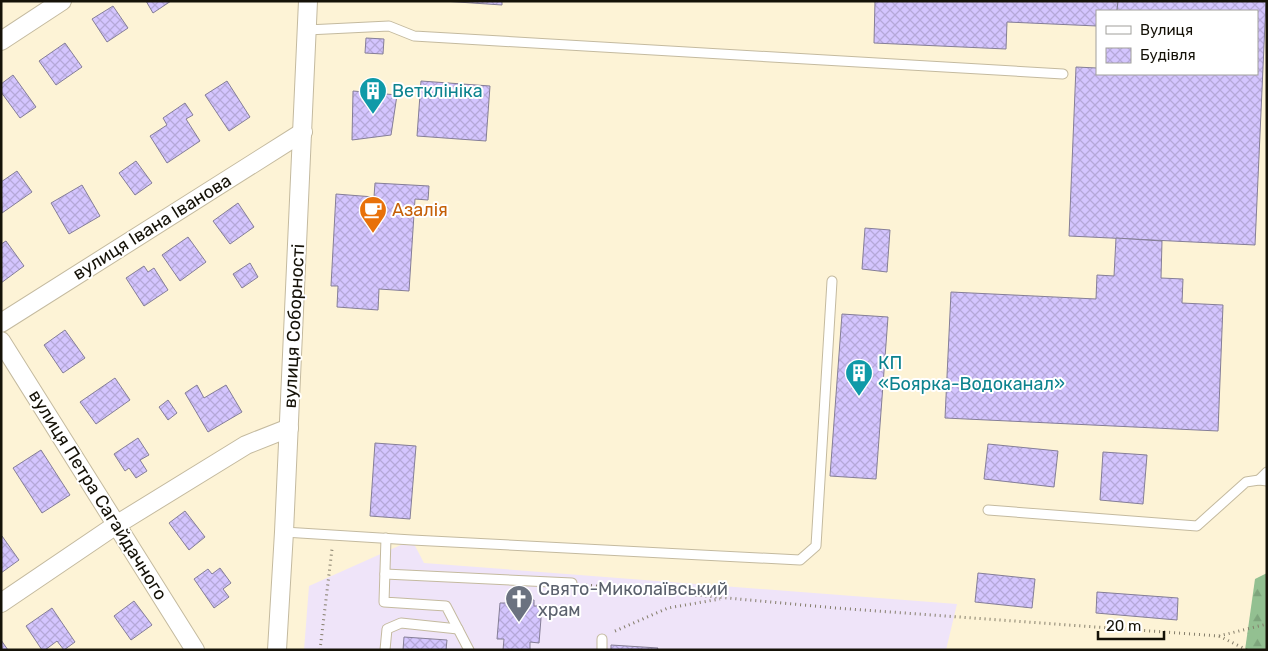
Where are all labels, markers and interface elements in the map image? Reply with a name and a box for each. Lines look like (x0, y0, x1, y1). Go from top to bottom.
legend (1096, 10, 1258, 75)
text: Вулиця (1140, 21, 1193, 39)
text: Будівля (1140, 46, 1196, 64)
building icon: Ветклініка (358, 76, 388, 115)
place label: Ветклініка (392, 80, 483, 102)
street label: вулиця Івана Іванова (69, 169, 235, 285)
cafe icon: Азалія (358, 195, 388, 234)
place label: Азалія (392, 199, 448, 221)
street label: вулиця Соборності (279, 243, 309, 409)
place label: КП «Боярка-Водоканал» (878, 352, 1065, 395)
building icon: КП «Боярка-Водоканал» (844, 358, 874, 397)
street label: вулиця Петра Сагайдачного (24, 386, 172, 604)
place label: Свято-Миколаївський храм (538, 578, 728, 621)
church icon: Свято-Миколаївський храм (504, 584, 534, 623)
scale bar (1098, 608, 1164, 640)
text: 20 m (1106, 617, 1141, 635)

